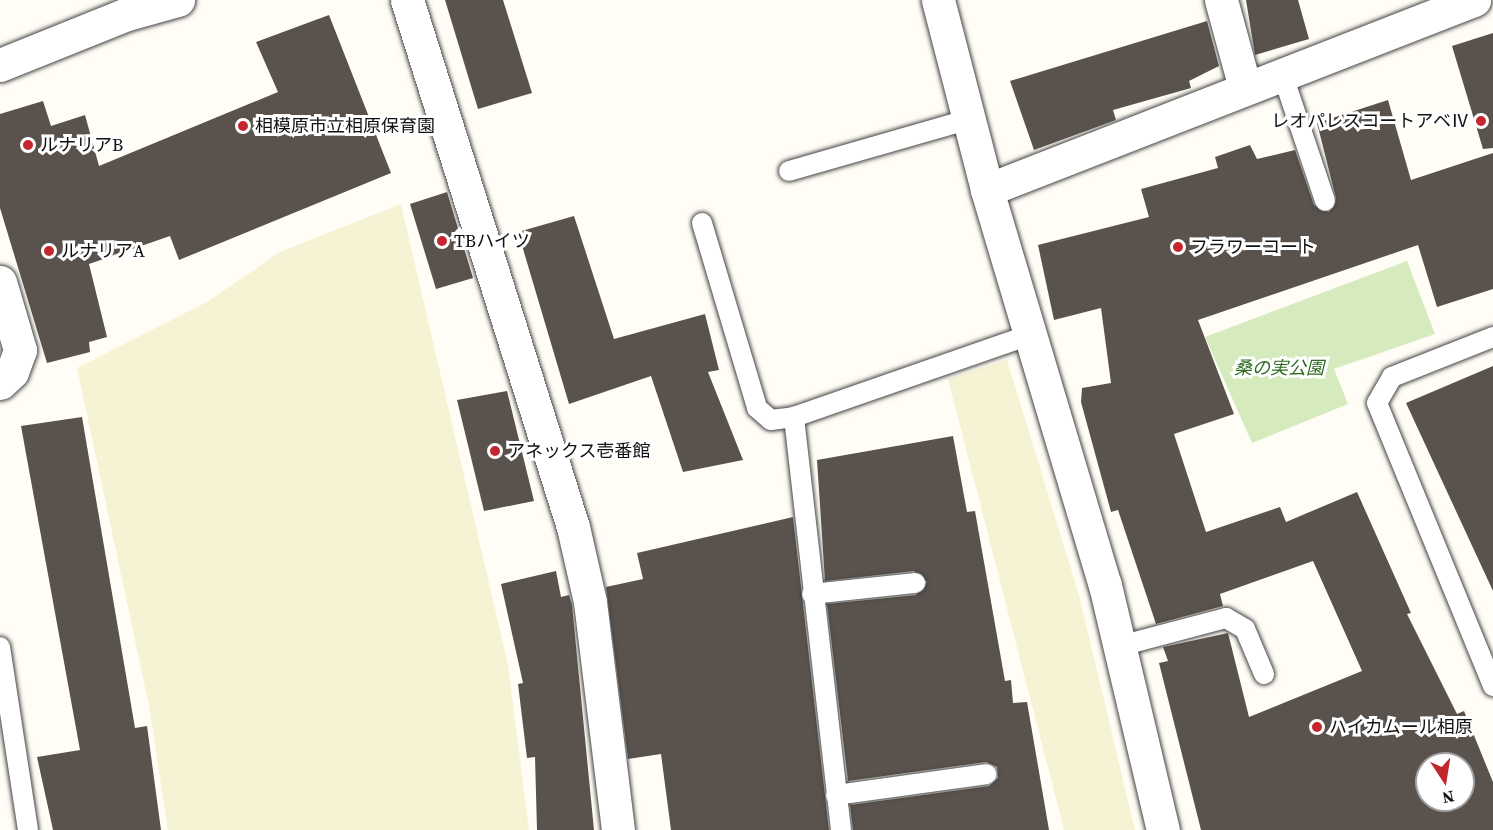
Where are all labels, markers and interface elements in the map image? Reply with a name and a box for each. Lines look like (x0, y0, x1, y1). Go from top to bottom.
place label: レオパレスコートアベⅣ (1271, 110, 1469, 132)
marker: レオパレスコートアベⅣ (1474, 114, 1488, 128)
place label: 相模原市立相原保育園 (255, 115, 435, 137)
marker: 相模原市立相原保育園 (236, 119, 250, 133)
place label: ルナリアB (40, 134, 123, 156)
marker: ルナリアB (21, 138, 35, 152)
place label: TBハイツ (454, 230, 530, 252)
marker: TBハイツ (435, 234, 449, 248)
place label: フラワーコート (1190, 236, 1316, 258)
place label: ルナリアA (61, 240, 145, 262)
marker: フラワーコート (1171, 240, 1185, 254)
marker: ルナリアA (42, 244, 56, 258)
park label: 桑の実公園 (1234, 357, 1324, 379)
place label: アネックス壱番館 (507, 440, 651, 462)
marker: アネックス壱番館 (488, 444, 502, 458)
place label: ハイカムール相原 (1329, 716, 1473, 738)
marker: ハイカムール相原 (1310, 720, 1324, 734)
north arrow (1415, 752, 1475, 812)
text: N (1440, 786, 1456, 810)

